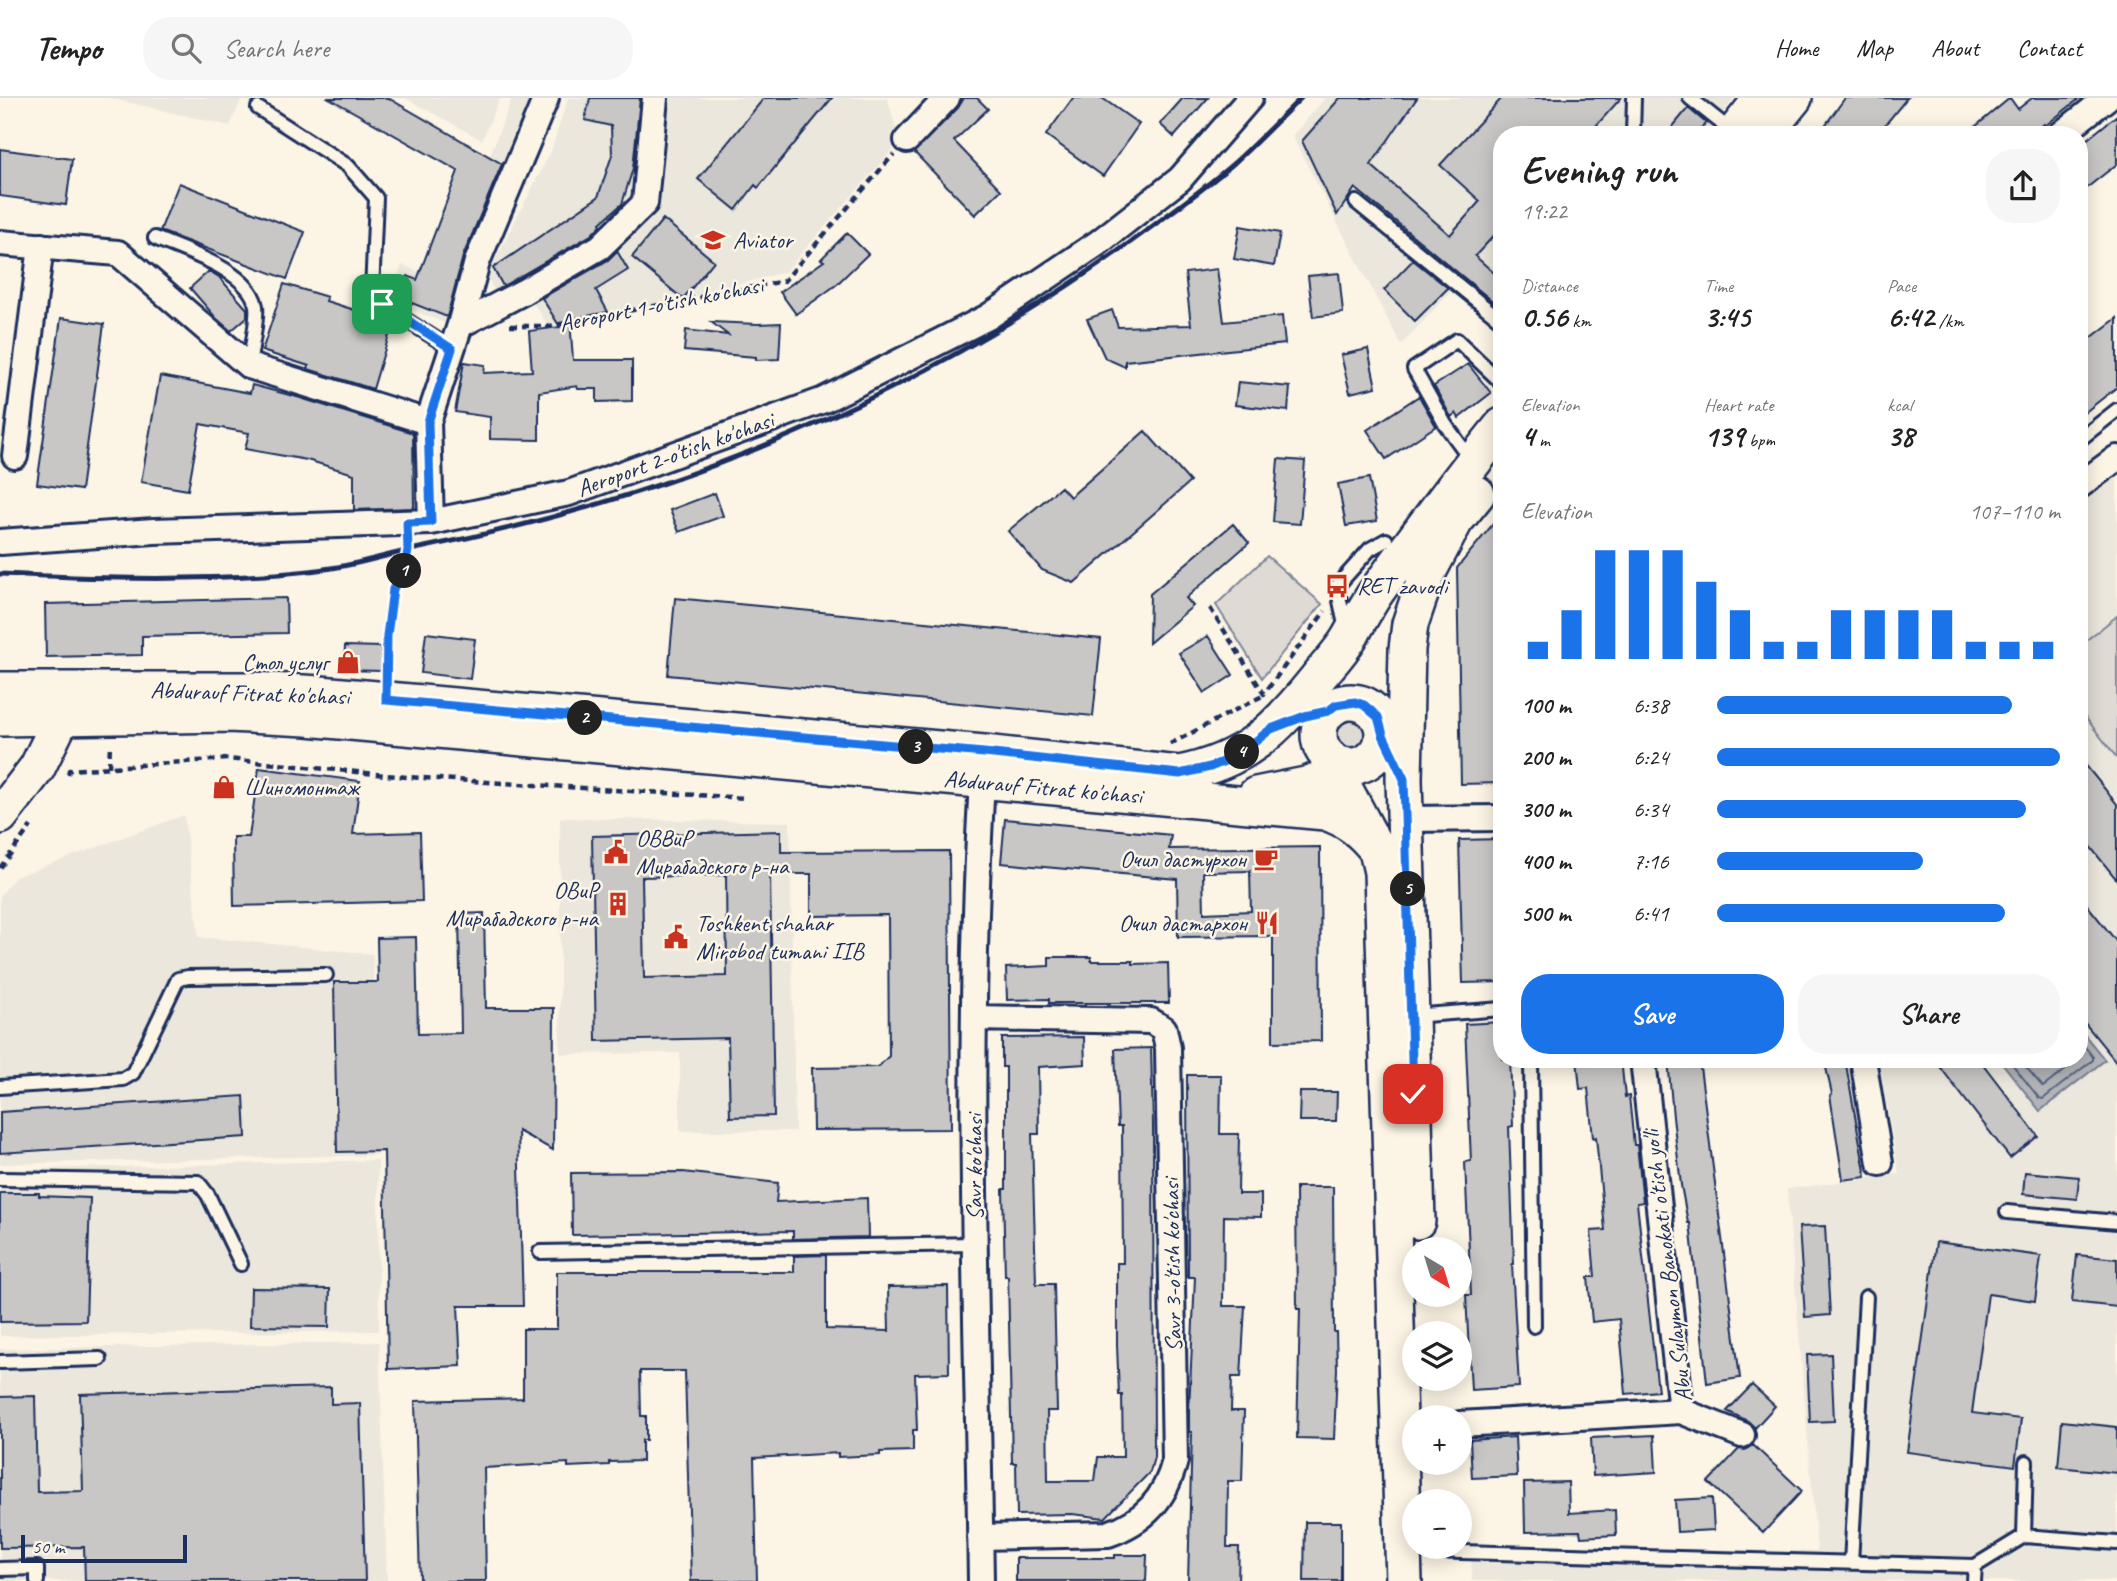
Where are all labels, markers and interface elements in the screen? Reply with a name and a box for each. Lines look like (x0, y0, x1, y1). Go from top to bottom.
search box (143, 17, 633, 80)
text: Tempo (35, 27, 101, 69)
icon: search (167, 29, 205, 67)
text: Search here (223, 32, 329, 65)
text: Home (1775, 33, 1818, 63)
text: Map (1856, 33, 1893, 63)
text: About (1931, 33, 1979, 63)
text: Contact (2017, 33, 2082, 63)
text: Evening run (1521, 147, 1677, 194)
button: share (1986, 149, 2060, 223)
text: 19:22 (1521, 197, 1567, 226)
place label: Aviator (733, 225, 795, 255)
school or university icon: Aviator (699, 226, 727, 254)
street label: Aeroport 1-o'tish ko'chasi (557, 269, 768, 338)
pin (352, 274, 412, 334)
text: Distance (1521, 274, 1578, 298)
text: Time (1704, 274, 1733, 298)
text: Pace (1887, 274, 1916, 298)
icon: arrive (363, 285, 401, 323)
text: 0.56 (1521, 298, 1568, 336)
text: 3:45 (1704, 298, 1750, 336)
text: 6:42 (1887, 298, 1934, 336)
text: km (1568, 309, 1591, 333)
text: /km (1934, 309, 1964, 333)
text: Elevation (1521, 393, 1579, 417)
text: Heart rate (1704, 393, 1773, 417)
text: kcal (1887, 393, 1912, 417)
street label: Aeroport 2-o'tish ko'chasi (573, 404, 780, 503)
text: 4 (1521, 417, 1535, 455)
text: 139 (1704, 417, 1744, 455)
text: 38 (1887, 417, 1914, 455)
text: m (1535, 428, 1550, 452)
text: bpm (1744, 428, 1775, 452)
text: Elevation (1521, 497, 1592, 526)
text: 107–110 m (1969, 497, 2060, 526)
pin: 1 (386, 554, 422, 588)
text: 1 (399, 558, 408, 582)
place label: RET zavodi (1357, 571, 1451, 601)
bus stop icon: RET zavodi (1323, 572, 1351, 600)
place label: Стол услуг (242, 647, 331, 677)
shop icon: Стол услуг (334, 648, 362, 676)
street label: Abdurauf Fitrat ko'chasi (150, 675, 352, 712)
text: 100 m (1521, 691, 1571, 720)
text: 6:38 (1633, 691, 1669, 720)
pin: 2 (568, 700, 602, 736)
text: 2 (580, 705, 589, 729)
pin: 3 (898, 730, 934, 764)
text: 3 (911, 734, 920, 758)
pin: 4 (1224, 734, 1260, 770)
text: 4 (1237, 739, 1246, 763)
text: 200 m (1521, 743, 1571, 772)
text: 6:24 (1633, 743, 1669, 772)
street label: Abdurauf Fitrat ko'chasi (943, 763, 1146, 811)
place label: Шиномонтаж (244, 772, 361, 802)
shop icon: Шиномонтаж (210, 773, 238, 801)
text: 300 m (1521, 795, 1571, 824)
text: 6:34 (1633, 795, 1669, 824)
place label: ОВВиР Мирабадского р-на (636, 823, 790, 881)
public building icon: ОВВиР Мирабадского р-на (602, 838, 630, 866)
place label: Очил дастурхон (1120, 844, 1247, 874)
cafe icon: Очил дастурхон (1252, 845, 1280, 873)
text: 400 m (1521, 847, 1571, 876)
text: 7:16 (1633, 847, 1669, 876)
pin: 5 (1390, 872, 1426, 906)
place label: ОВиР Мирабадского р-на (446, 875, 601, 933)
text: 5 (1403, 876, 1412, 900)
building icon: ОВиР Мирабадского р-на (604, 890, 632, 918)
text: 500 m (1521, 899, 1570, 928)
text: 6:41 (1633, 899, 1669, 928)
place label: Toshkent shahar Mirobod tumani IIB (696, 908, 865, 966)
place label: Очил дастархон (1119, 908, 1248, 938)
restaurant icon: Очил дастархон (1253, 909, 1281, 937)
public building icon: Toshkent shahar Mirobod tumani IIB (662, 923, 690, 951)
button: Save (1521, 974, 1784, 1054)
button: Share (1798, 974, 2060, 1054)
pin (1383, 1064, 1443, 1124)
icon: check (1394, 1075, 1432, 1113)
street label: Savr ko'chasi (959, 1111, 989, 1220)
street label: Abu Sulaymon Banokati o'tish yo'li (1635, 1126, 1699, 1404)
street label: Savr 3-o'tish ko'chasi (1155, 1175, 1189, 1352)
north arrow (1402, 1237, 1472, 1307)
map controls (1402, 1237, 1472, 1559)
button: layers (1402, 1321, 1472, 1391)
button: + (1402, 1405, 1472, 1475)
button: − (1402, 1489, 1472, 1559)
scale bar (21, 1532, 187, 1564)
text: 50 m (32, 1535, 64, 1559)

